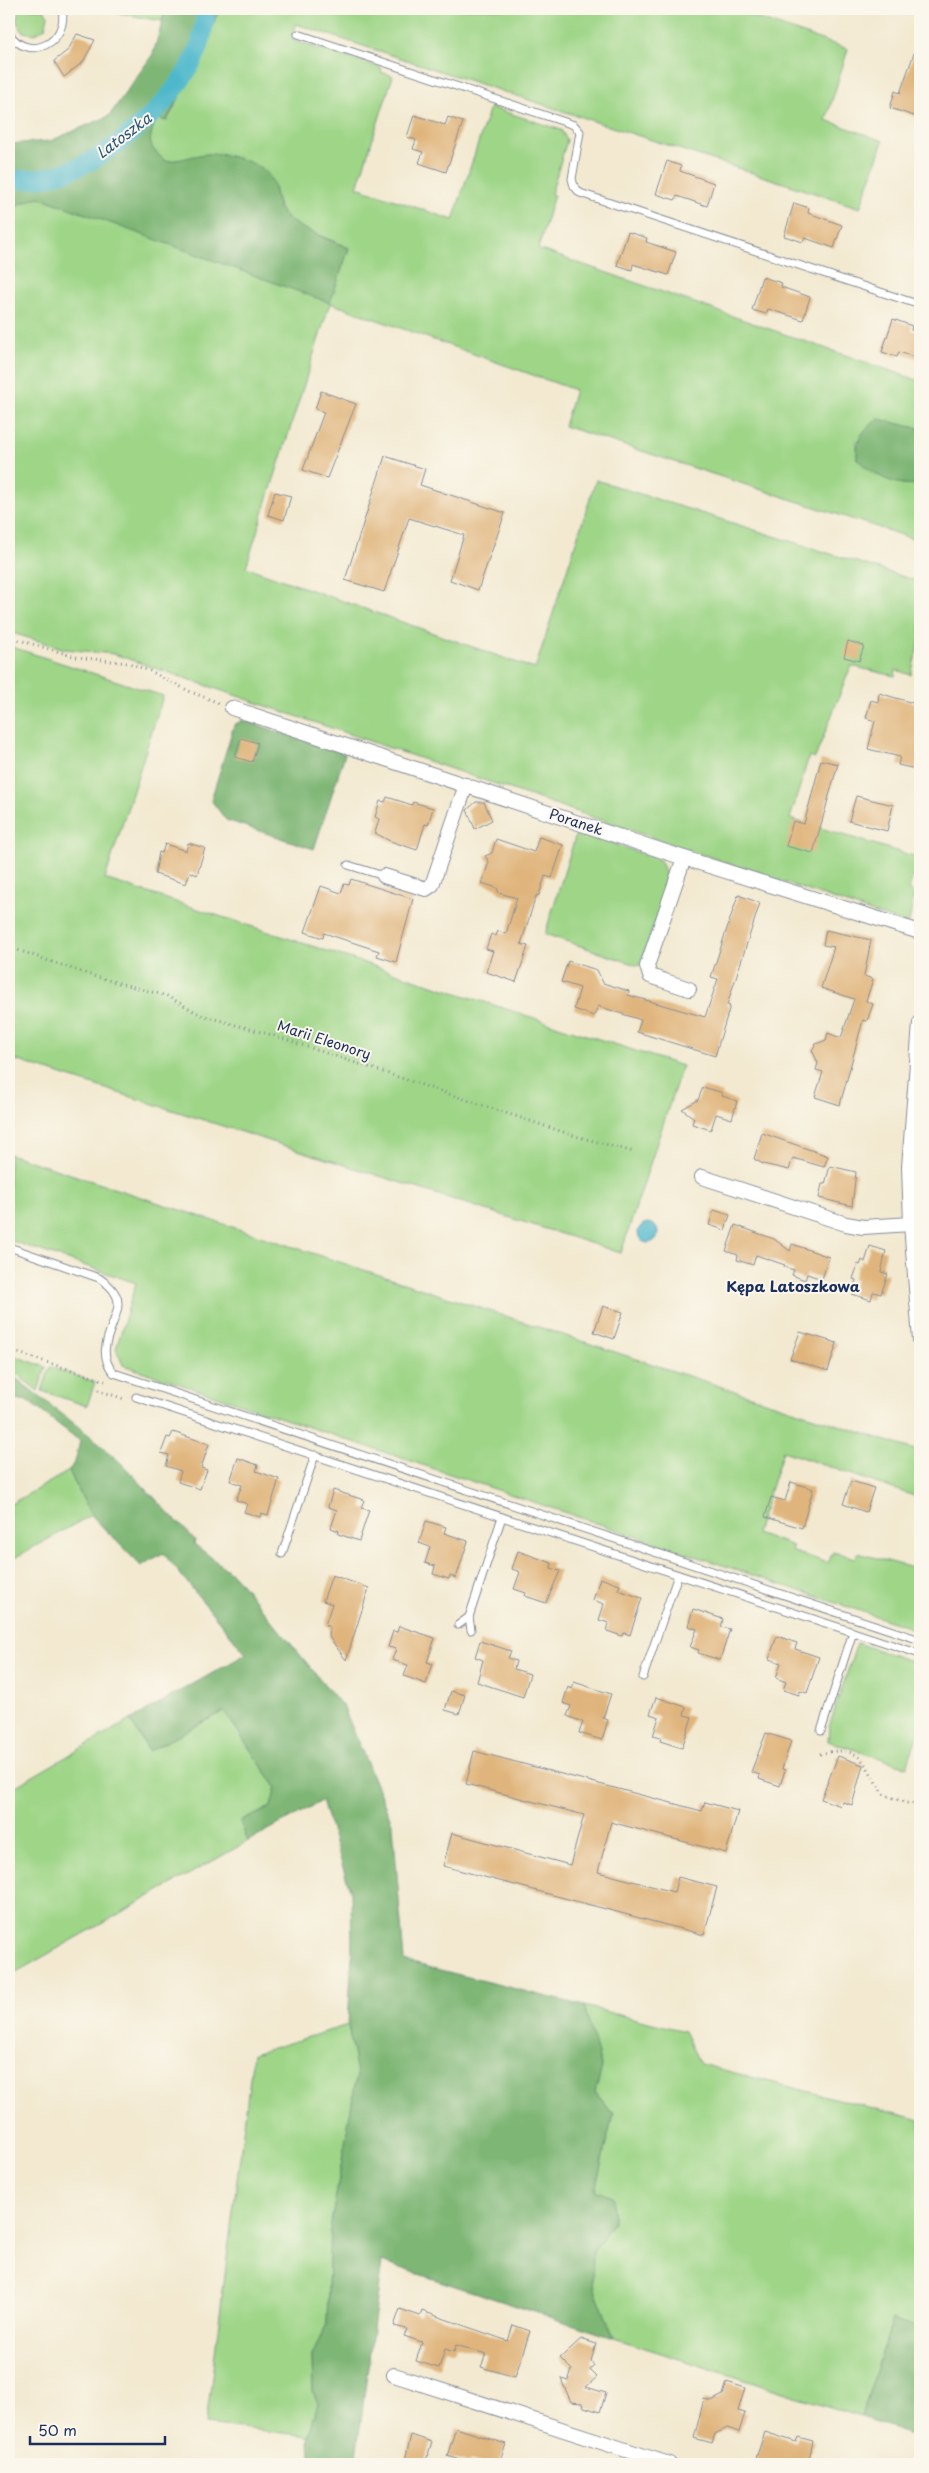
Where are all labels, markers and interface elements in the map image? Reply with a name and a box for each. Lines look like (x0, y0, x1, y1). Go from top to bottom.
water label: Latoszka (91, 106, 156, 163)
street label: Poranek (547, 803, 606, 840)
street label: Marii Eleonory (275, 1015, 374, 1065)
district label: Kępa Latoszkowa (726, 1274, 860, 1297)
scale bar (30, 2413, 165, 2445)
text: 50 m (38, 2418, 77, 2441)

